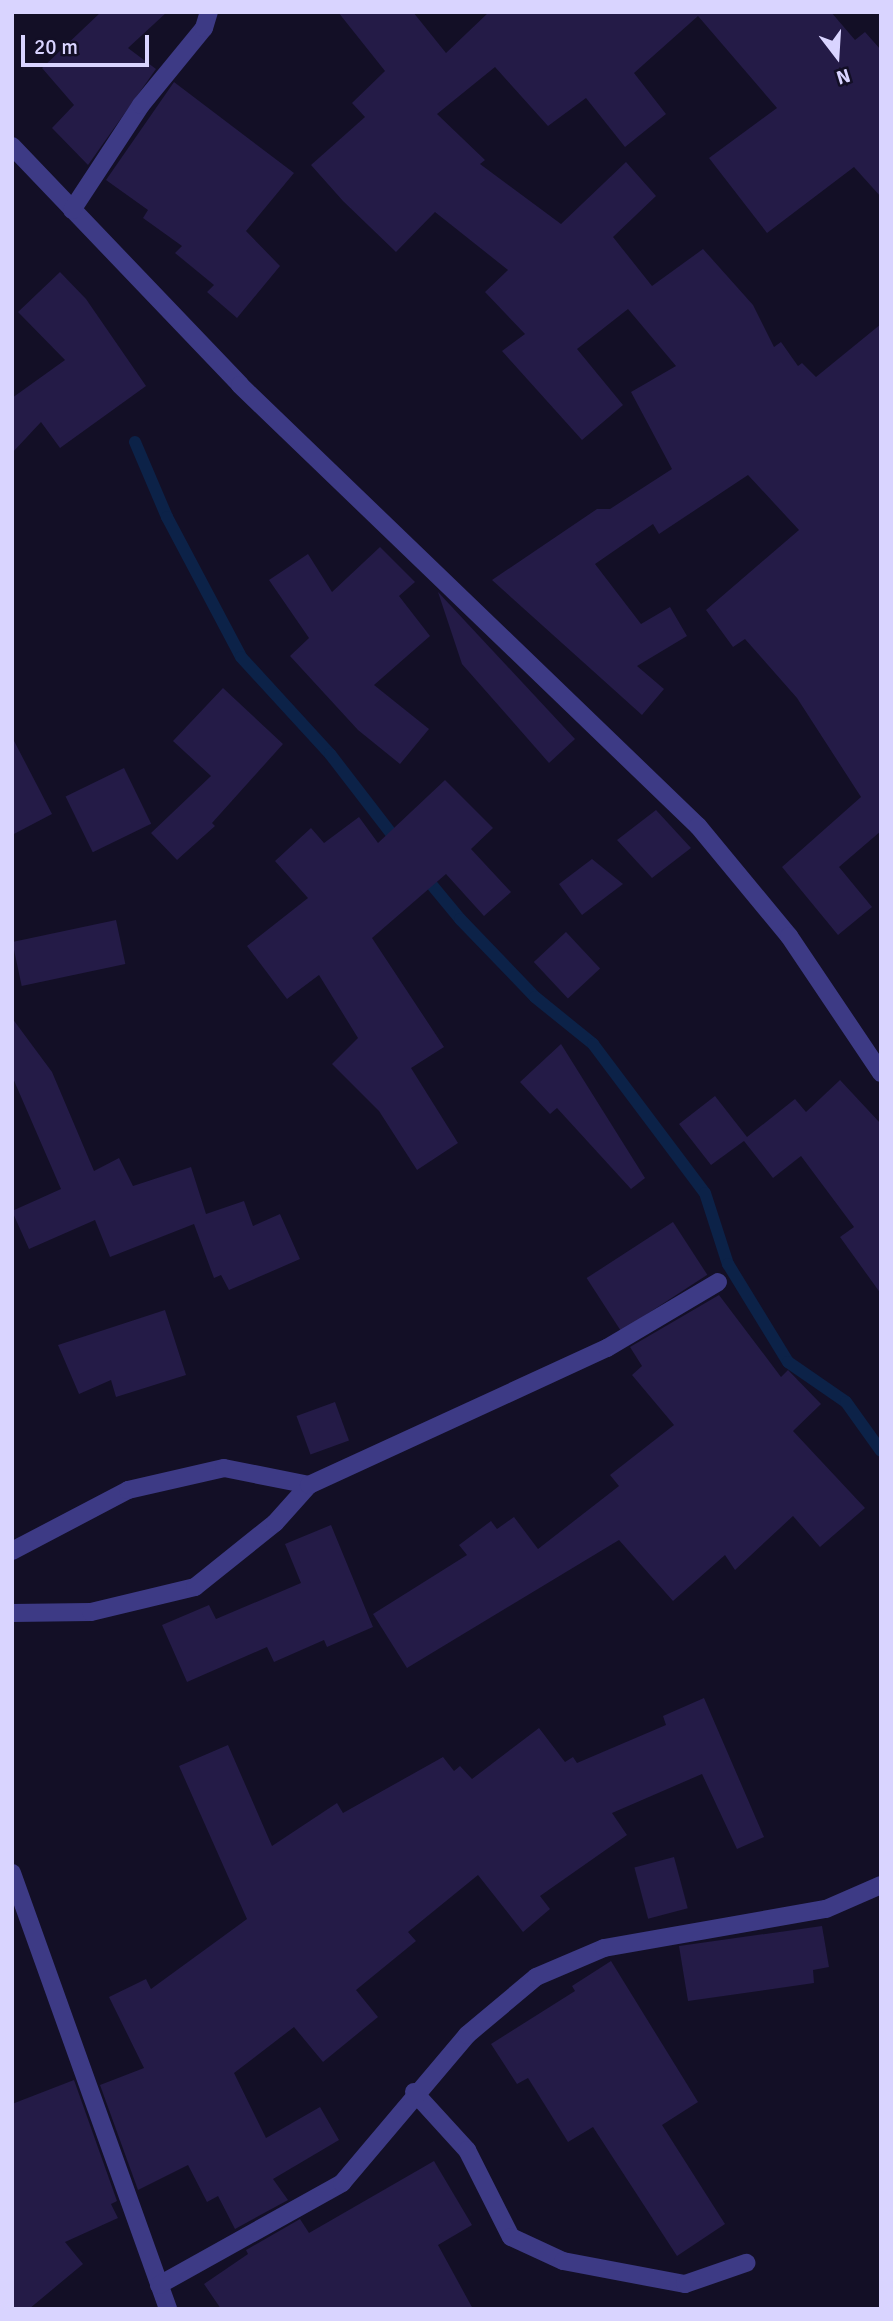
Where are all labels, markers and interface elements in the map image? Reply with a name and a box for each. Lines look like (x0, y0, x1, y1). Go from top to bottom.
scale bar (24, 21, 152, 65)
north arrow (802, 21, 872, 91)
text: 20 m (34, 34, 78, 60)
text: N (833, 63, 853, 89)

